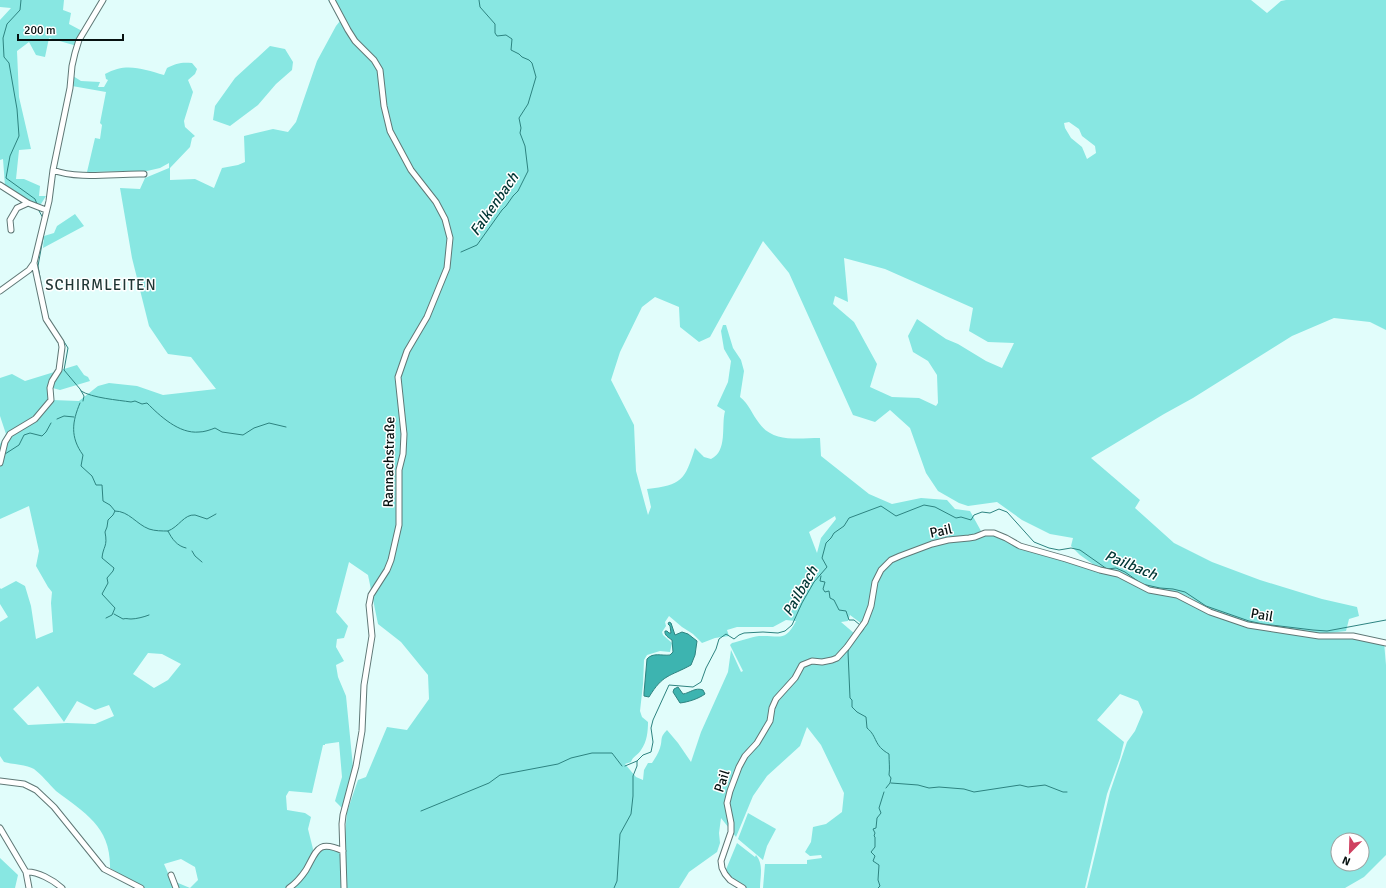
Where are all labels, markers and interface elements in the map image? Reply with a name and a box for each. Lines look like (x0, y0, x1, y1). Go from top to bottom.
scale bar (18, 16, 123, 42)
text: 200 m (24, 23, 56, 38)
water label: Falkenbach (466, 168, 523, 239)
district label: SCHIRMLEITEN (45, 276, 157, 294)
street label: Rannachstraße (380, 416, 398, 508)
street label: Pail (928, 520, 954, 542)
water label: Pailbach (1102, 546, 1161, 584)
water label: Pailbach (778, 562, 822, 619)
street label: Pail (1249, 605, 1275, 625)
street label: Pail (710, 768, 734, 794)
north arrow (1330, 832, 1370, 872)
text: N (1340, 853, 1352, 868)

